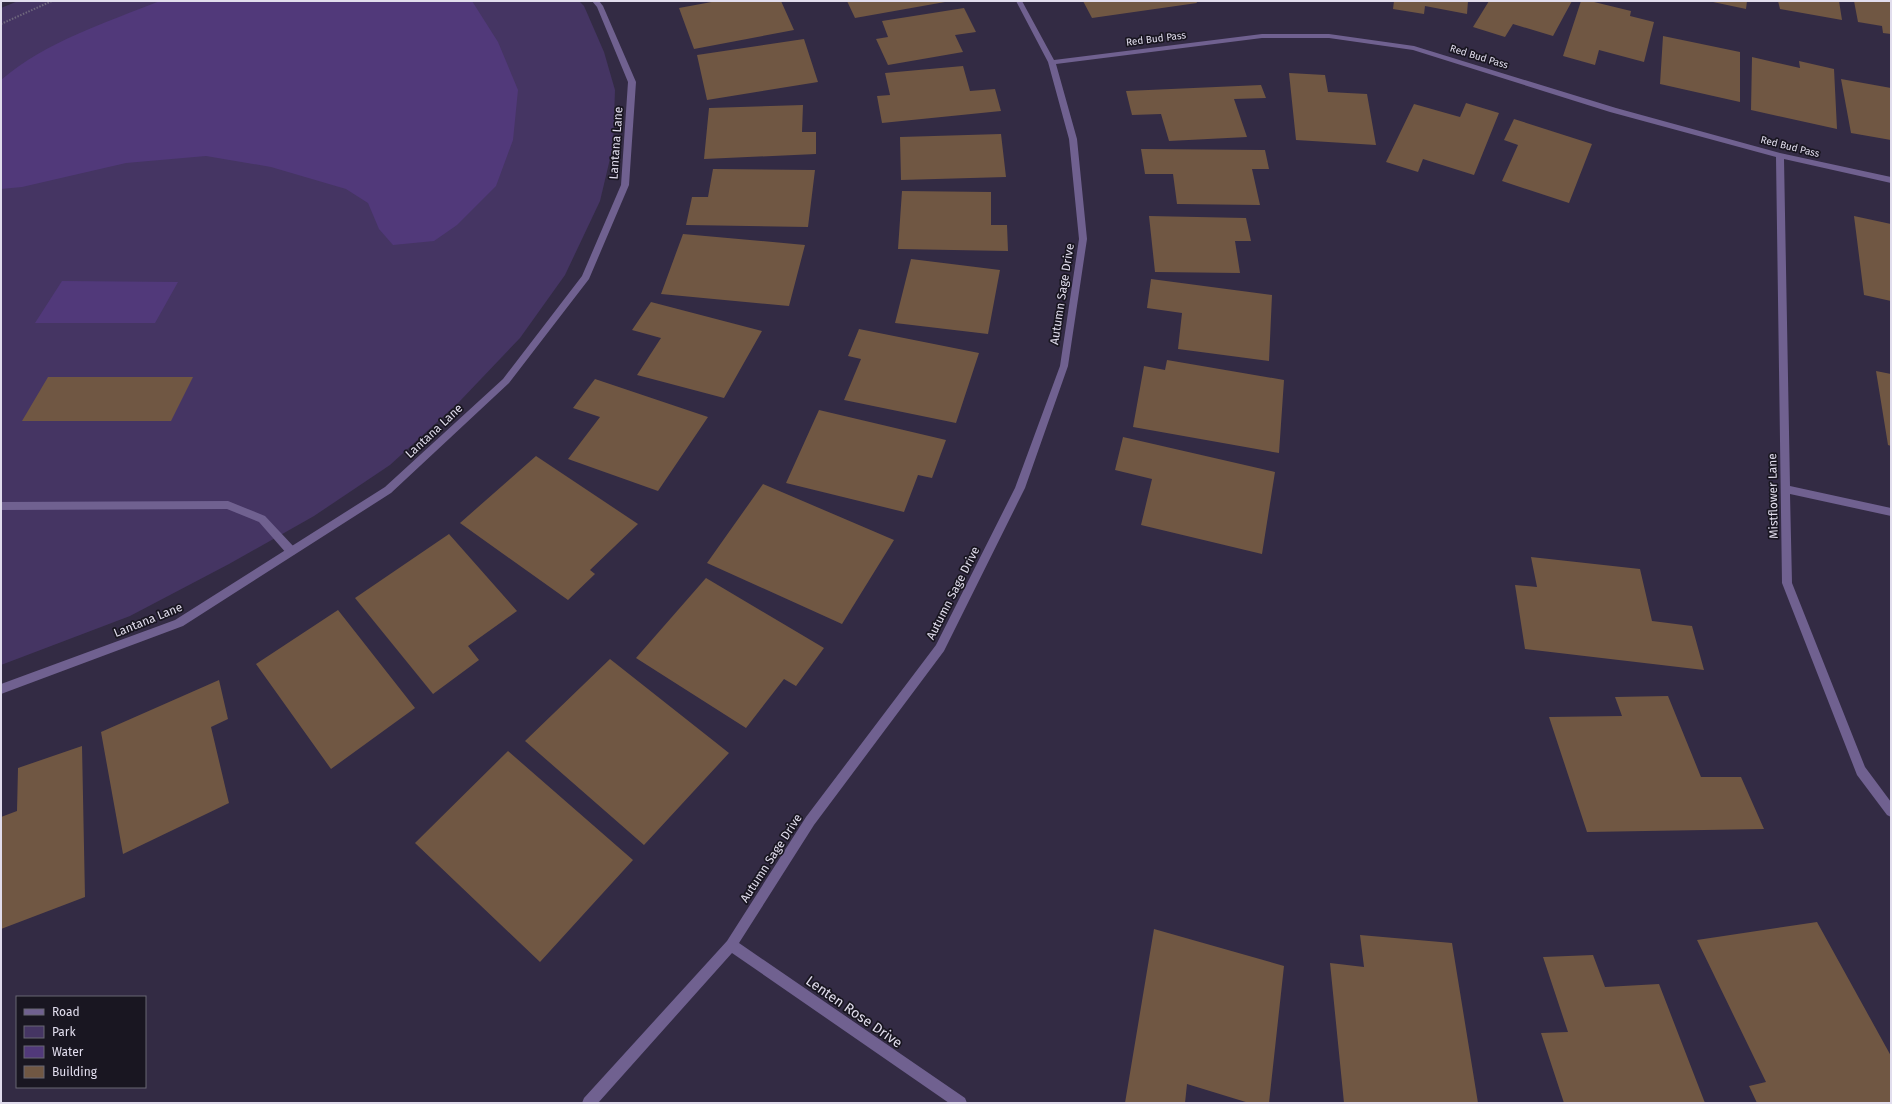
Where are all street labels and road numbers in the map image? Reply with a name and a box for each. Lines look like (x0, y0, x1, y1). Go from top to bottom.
street label: Red Bud Pass (1125, 29, 1187, 49)
street label: Red Bud Pass (1448, 42, 1510, 72)
street label: Lantana Lane (606, 106, 626, 180)
street label: Red Bud Pass (1759, 134, 1821, 160)
street label: Autumn Sage Drive (1047, 242, 1077, 346)
street label: Lantana Lane (403, 401, 465, 461)
street label: Mistflower Lane (1765, 453, 1781, 539)
street label: Autumn Sage Drive (923, 544, 983, 642)
street label: Lantana Lane (112, 600, 184, 640)
street label: Autumn Sage Drive (737, 811, 805, 905)
street label: Lenten Rose Drive (802, 972, 906, 1052)

